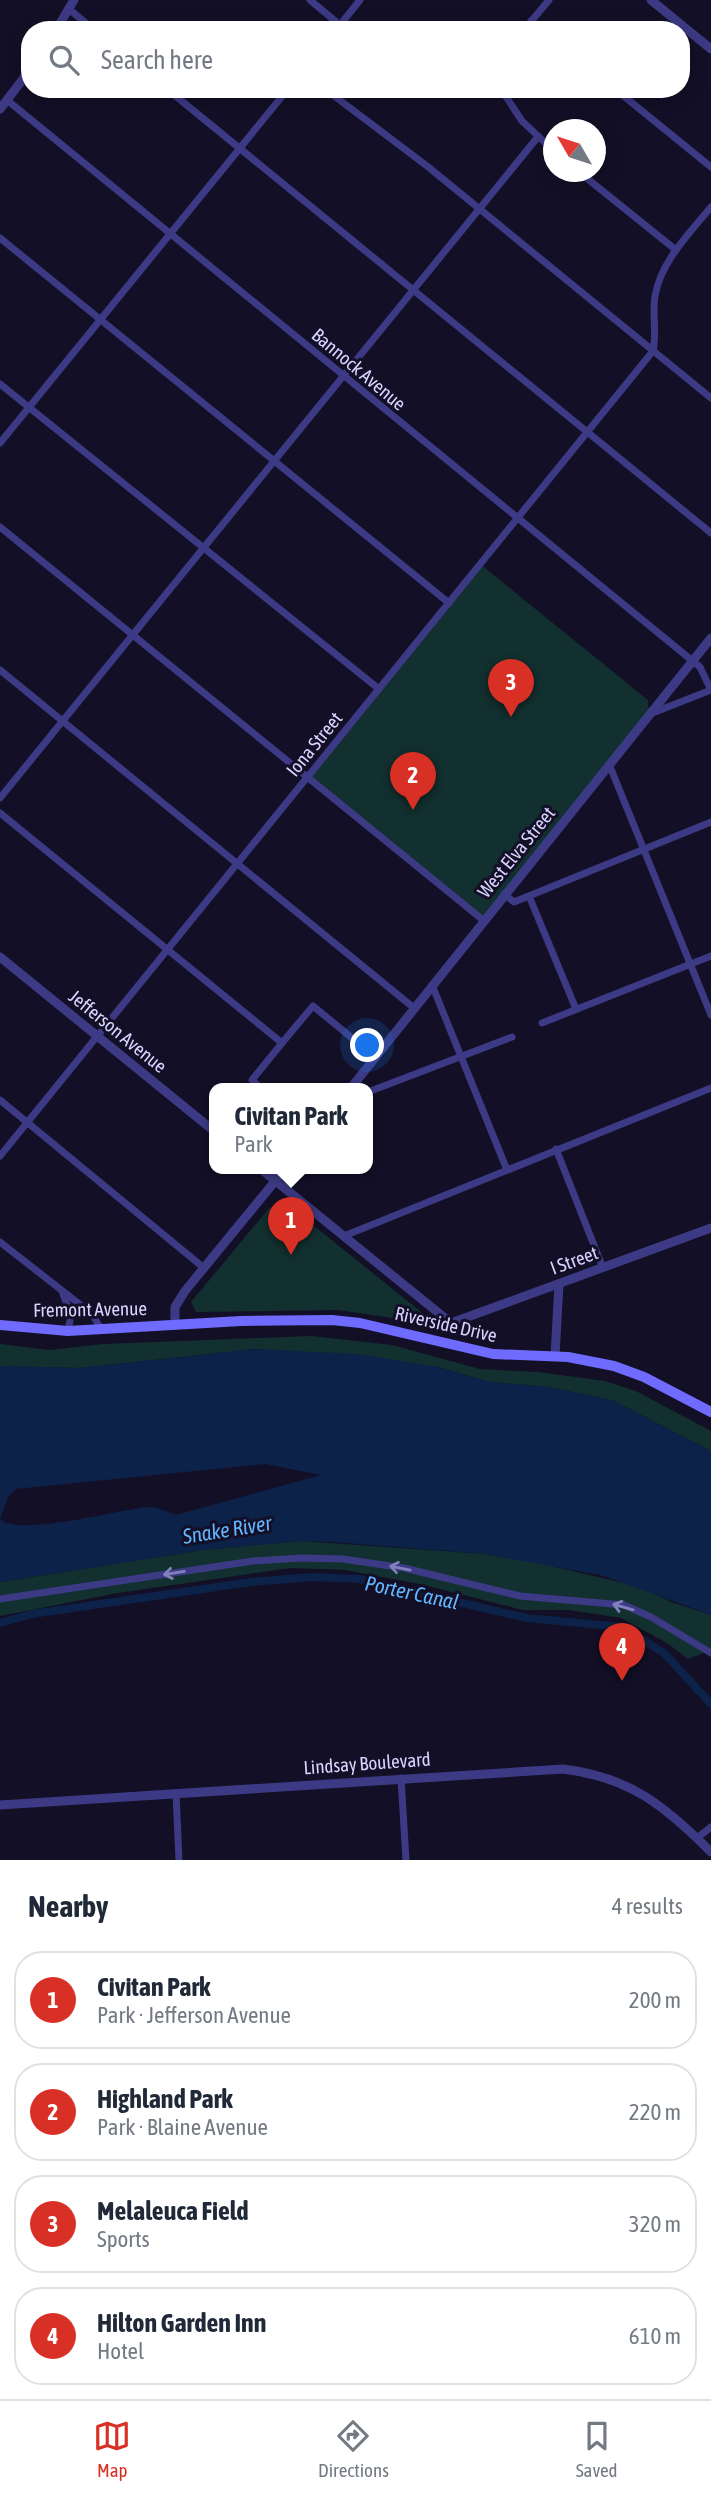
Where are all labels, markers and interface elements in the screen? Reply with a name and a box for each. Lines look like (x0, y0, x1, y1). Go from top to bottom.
search box (21, 21, 690, 98)
icon: search (45, 41, 83, 79)
text: Search here (101, 45, 213, 75)
north arrow (543, 119, 606, 182)
street label: Bannock Avenue (308, 323, 410, 415)
pin: 3 (488, 659, 534, 717)
street label: Iona Street (281, 707, 347, 781)
pin: 2 (390, 752, 436, 810)
street label: West Elva Street (473, 802, 559, 902)
street label: Jefferson Avenue (65, 985, 171, 1077)
your location (350, 1028, 384, 1062)
popup (209, 1083, 373, 1174)
text: Civitan Park (234, 1101, 348, 1131)
text: Park (234, 1131, 273, 1157)
pin: 1 (268, 1197, 314, 1255)
street label: I Street (547, 1241, 601, 1279)
street label: Fremont Avenue (33, 1297, 147, 1321)
street label: Riverside Drive (393, 1302, 499, 1346)
water label: Snake River (180, 1510, 274, 1548)
one-way arrow (389, 1560, 412, 1574)
one-way arrow (163, 1567, 186, 1580)
water label: Porter Canal (363, 1570, 461, 1614)
one-way arrow (612, 1599, 634, 1612)
pin: 4 (599, 1623, 645, 1681)
street label: Lindsay Boulevard (303, 1748, 431, 1778)
text: Nearby (28, 1889, 108, 1923)
text: 4 results (612, 1893, 683, 1919)
text: Civitan Park (97, 1972, 211, 2002)
text: 1 (48, 1987, 58, 2013)
text: 200 m (629, 1987, 681, 2013)
text: Park · Jefferson Avenue (97, 2002, 291, 2028)
text: Highland Park (97, 2084, 233, 2114)
text: 2 (48, 2099, 58, 2125)
text: 220 m (629, 2099, 681, 2125)
text: Park · Blaine Avenue (97, 2114, 268, 2140)
text: Melaleuca Field (97, 2196, 249, 2226)
text: 3 (48, 2211, 58, 2237)
text: 320 m (629, 2211, 681, 2237)
text: Sports (97, 2226, 150, 2252)
text: Hilton Garden Inn (97, 2308, 266, 2338)
text: 4 (48, 2323, 58, 2349)
text: 610 m (629, 2323, 681, 2349)
text: Hotel (97, 2338, 144, 2364)
tab: Map (93, 2417, 131, 2481)
tab: Directions (318, 2417, 389, 2481)
tab: Saved (576, 2417, 618, 2481)

